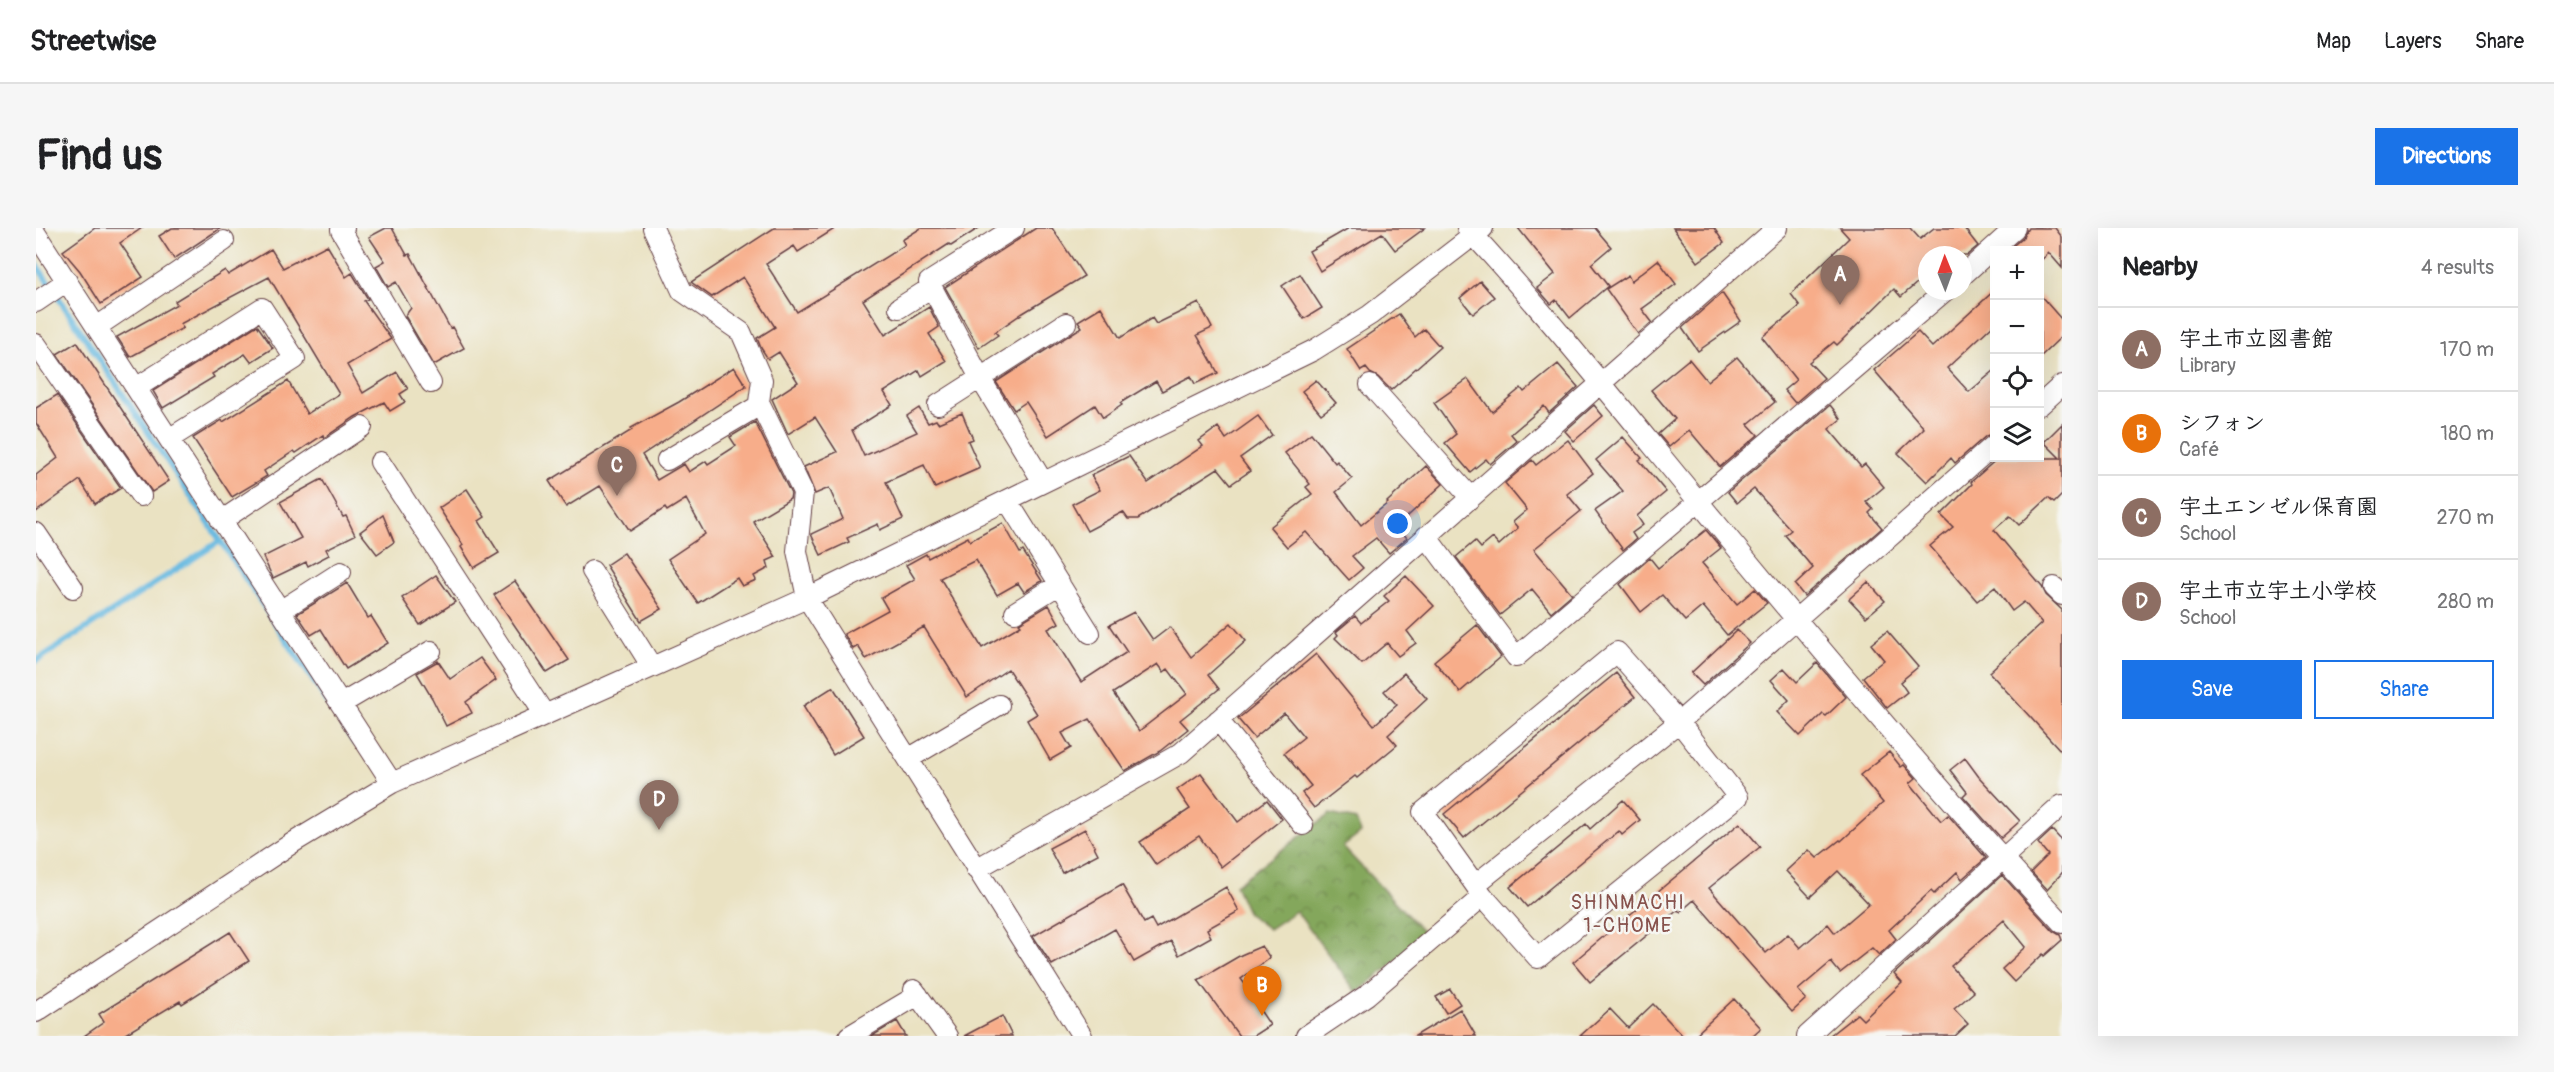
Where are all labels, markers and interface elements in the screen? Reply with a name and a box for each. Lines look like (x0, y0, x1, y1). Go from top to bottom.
text: Streetwise (30, 24, 156, 59)
text: Map (2316, 28, 2351, 55)
text: Layers (2384, 28, 2442, 55)
text: Share (2475, 28, 2524, 55)
button: Directions (2375, 128, 2518, 185)
text: Find us (36, 130, 162, 182)
north arrow (1918, 246, 1972, 300)
map controls (1990, 246, 2044, 462)
button: + (1990, 246, 2044, 300)
text: Nearby (2122, 251, 2198, 283)
text: 4 results (2421, 255, 2494, 280)
pin: A (1820, 256, 1860, 305)
button: − (1990, 300, 2044, 354)
text: 宇土市立図書館 (2179, 325, 2333, 353)
text: A (2135, 337, 2148, 362)
text: 170 m (2440, 337, 2494, 362)
text: Library (2179, 353, 2236, 378)
button: locate (1990, 354, 2044, 408)
button: layers (1990, 408, 2044, 462)
text: シフォン (2179, 409, 2265, 437)
text: B (2136, 421, 2147, 446)
text: 180 m (2440, 421, 2494, 446)
text: Café (2179, 437, 2219, 462)
pin: C (598, 446, 636, 496)
text: 宇土エンゼル保育園 (2179, 493, 2378, 521)
text: C (2135, 505, 2148, 530)
text: 270 m (2436, 505, 2494, 530)
your location (1383, 509, 1412, 538)
text: School (2179, 521, 2236, 546)
text: 宇土市立宇土小学校 (2179, 577, 2377, 605)
text: D (2135, 589, 2148, 614)
text: 280 m (2437, 589, 2494, 614)
text: School (2179, 605, 2236, 630)
button: Save (2122, 660, 2302, 719)
button: Share (2314, 660, 2494, 719)
pin: D (640, 780, 678, 830)
district label: SHINMACHI 1-CHOME (1571, 890, 1686, 938)
pin: B (1242, 966, 1282, 1016)

